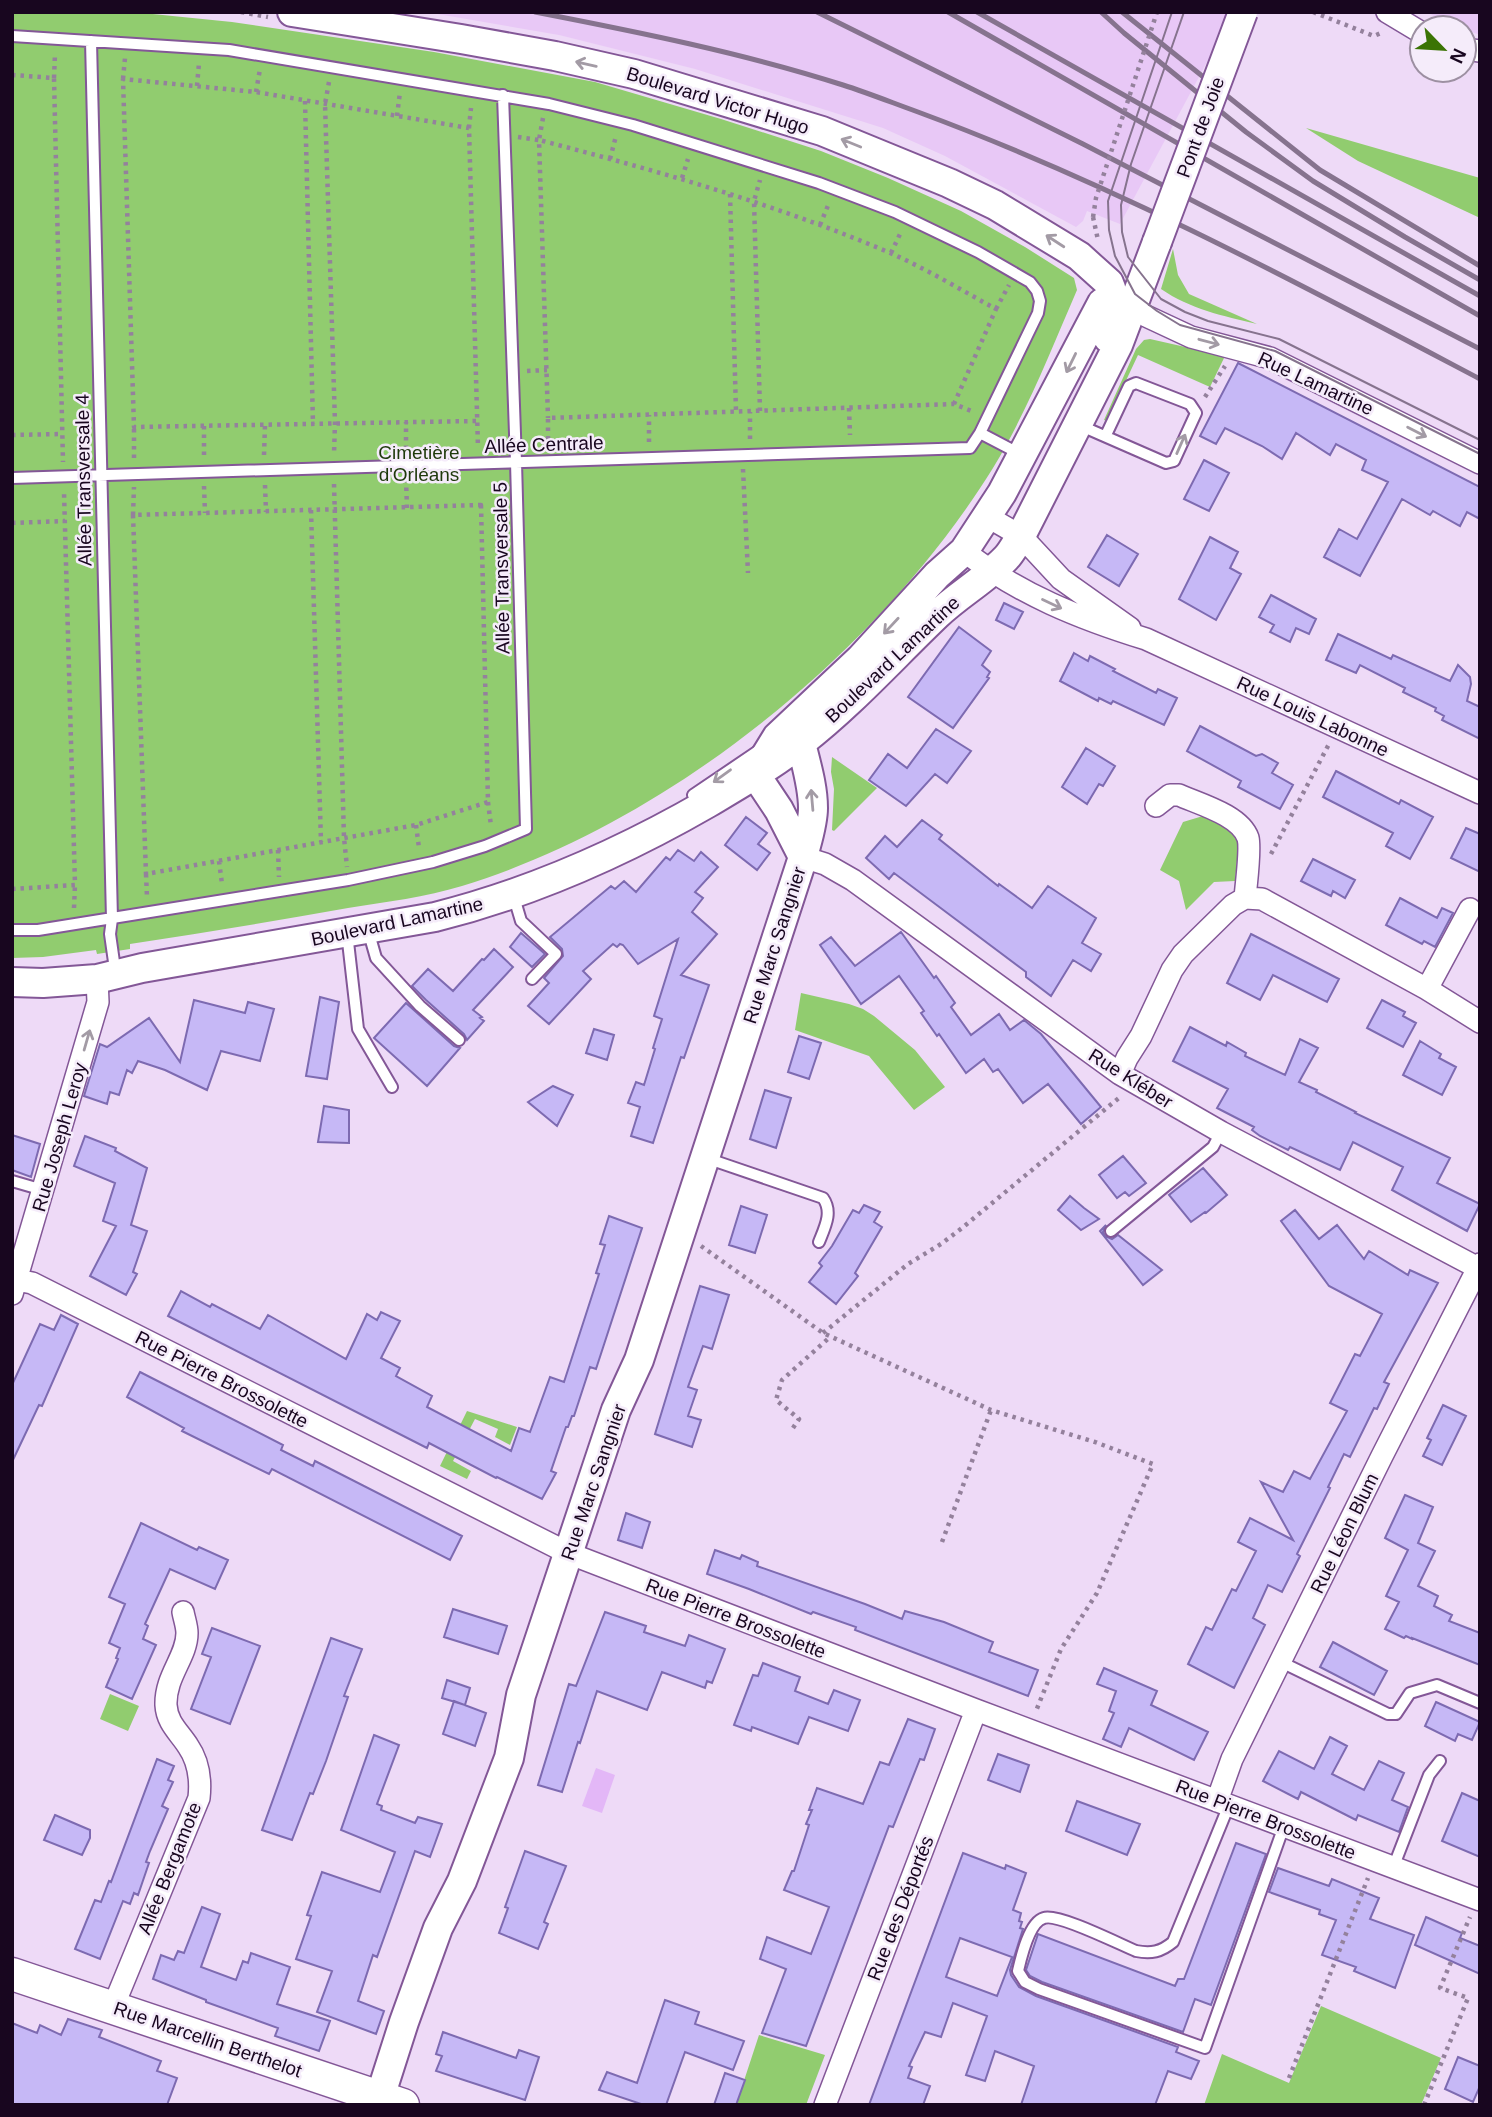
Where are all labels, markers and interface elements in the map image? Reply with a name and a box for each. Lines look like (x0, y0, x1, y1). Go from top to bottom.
north arrow (1408, 14, 1478, 84)
text: N (1446, 45, 1470, 67)
one-way arrow (575, 56, 598, 70)
street label: Boulevard Victor Hugo (624, 63, 812, 138)
street label: Pont de Joie (1173, 74, 1228, 180)
one-way arrow (840, 136, 862, 149)
one-way arrow (1046, 234, 1066, 248)
one-way arrow (1197, 336, 1220, 349)
street label: Rue Lamartine (1255, 348, 1377, 419)
one-way arrow (1063, 352, 1077, 373)
street label: Allée Transversale 4 (71, 393, 96, 566)
one-way arrow (1406, 425, 1427, 439)
street label: Allée Centrale (484, 432, 604, 457)
one-way arrow (1175, 434, 1188, 456)
park label: Cimetière d'Orléans (378, 442, 460, 485)
street label: Allée Transversale 5 (489, 482, 514, 654)
street label: Boulevard Lamartine (821, 592, 964, 727)
one-way arrow (1041, 598, 1062, 611)
one-way arrow (883, 617, 899, 635)
street label: Rue Louis Labonne (1234, 672, 1392, 761)
one-way arrow (713, 769, 732, 784)
one-way arrow (805, 789, 818, 812)
street label: Rue Marc Sangnier (739, 863, 810, 1026)
street label: Boulevard Lamartine (309, 893, 485, 950)
one-way arrow (81, 1029, 94, 1051)
street label: Rue Kléber (1085, 1044, 1177, 1113)
street label: Rue Joseph Leroy (28, 1060, 91, 1214)
street label: Rue Pierre Brossolette (132, 1327, 312, 1432)
street label: Rue Marc Sangnier (557, 1401, 630, 1563)
street label: Rue Léon Blum (1306, 1470, 1383, 1597)
street label: Rue Pierre Brossolette (643, 1574, 829, 1663)
street label: Rue Pierre Brossolette (1173, 1775, 1359, 1864)
street label: Allée Bergamote (133, 1799, 206, 1937)
street label: Rue des Déportés (863, 1833, 938, 1983)
street label: Rue Marcellin Berthelot (111, 1997, 305, 2082)

